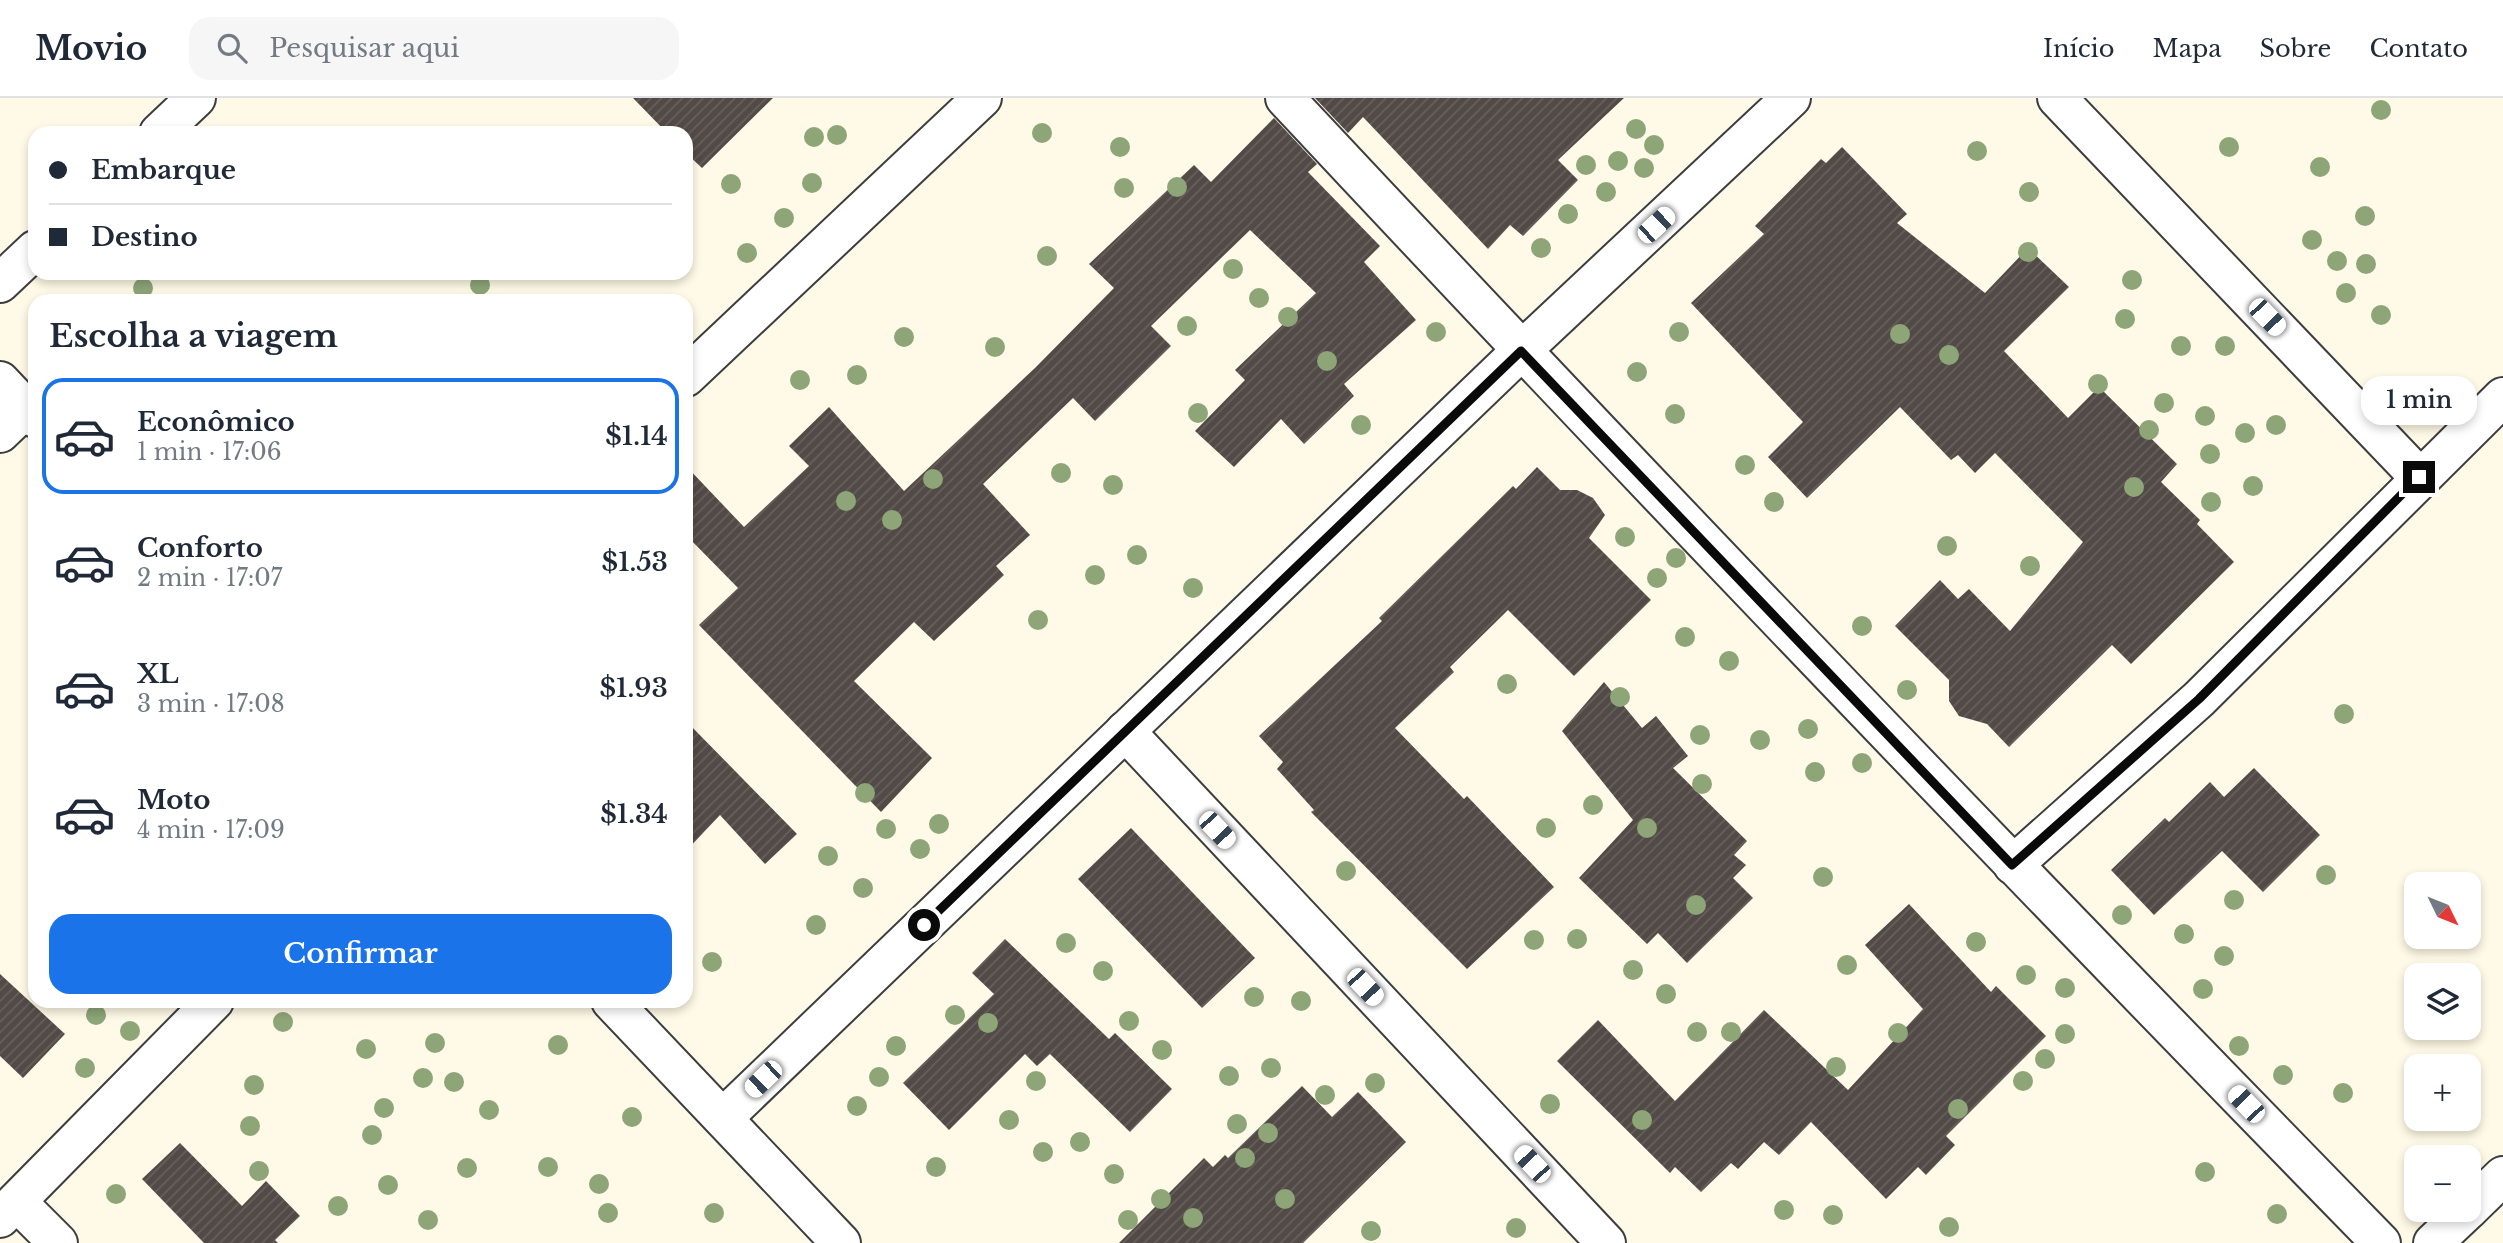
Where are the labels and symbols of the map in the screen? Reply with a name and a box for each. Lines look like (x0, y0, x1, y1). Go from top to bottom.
car (1634, 203, 1679, 247)
car (2245, 295, 2290, 339)
callout: 1 min (2361, 376, 2477, 424)
route end (2403, 461, 2435, 493)
car (1195, 807, 1240, 853)
north arrow (2404, 872, 2482, 948)
route start (908, 909, 940, 941)
car (1343, 964, 1388, 1010)
car (741, 1057, 786, 1101)
car (2224, 1082, 2269, 1126)
car (1510, 1141, 1555, 1187)

